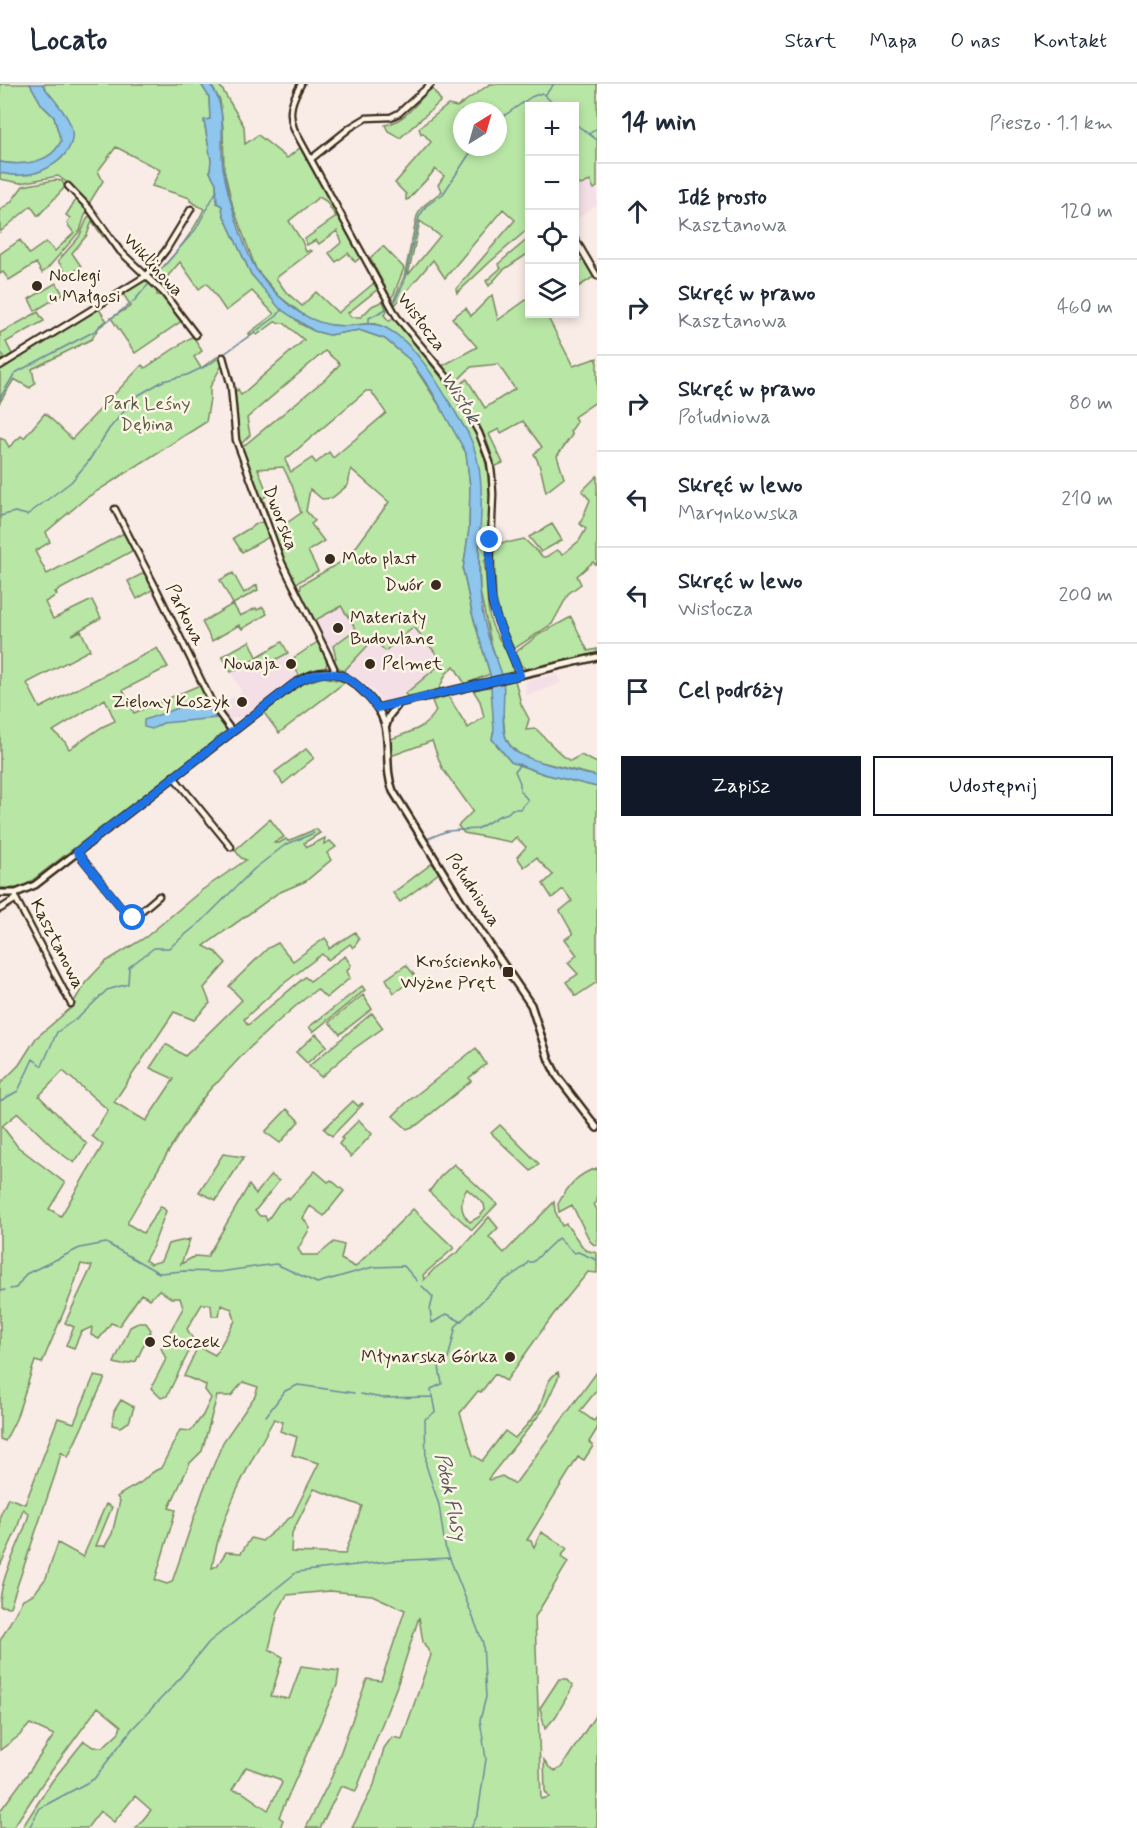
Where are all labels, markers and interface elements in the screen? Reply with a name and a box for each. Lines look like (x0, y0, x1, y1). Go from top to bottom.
text: Locato (30, 23, 107, 60)
text: Start (784, 27, 836, 55)
text: Mapa (869, 27, 917, 55)
text: O nas (950, 27, 1000, 55)
text: Kontakt (1033, 27, 1107, 55)
north arrow (453, 102, 507, 156)
map controls (525, 102, 579, 318)
button: + (525, 102, 579, 156)
text: 14 min (621, 106, 697, 140)
text: Pieszo · 1.1 km (989, 110, 1113, 137)
button: − (525, 156, 579, 210)
text: Idź prosto (678, 184, 767, 212)
icon: ahead (621, 195, 654, 228)
text: 120 m (1060, 198, 1113, 225)
button: locate (525, 210, 579, 264)
text: Kasztanowa (678, 212, 787, 239)
street label: Wiklinowa (118, 228, 188, 302)
place label: Noclegi u Małgosi (49, 264, 120, 309)
button: layers (525, 264, 579, 318)
marker: Noclegi u Małgosi (30, 279, 44, 293)
text: Skręć w prawo (678, 280, 815, 308)
street label: Wisłocza (391, 288, 451, 356)
icon: right (621, 291, 654, 324)
text: 460 m (1057, 294, 1113, 321)
text: Kasztanowa (678, 308, 787, 335)
water label: Wisłok (433, 367, 488, 431)
text: Skręć w prawo (678, 376, 815, 404)
icon: right (621, 387, 654, 420)
text: 80 m (1069, 390, 1113, 417)
park label: Park Leśny Dębina (104, 392, 190, 437)
text: Południowa (678, 404, 771, 431)
text: Skręć w lewo (678, 472, 803, 500)
street label: Dworska (257, 482, 303, 554)
icon: left (621, 483, 654, 516)
text: 210 m (1061, 486, 1113, 513)
text: Marynkowska (678, 500, 798, 527)
route end (476, 526, 502, 552)
place label: Moto plast (342, 547, 417, 571)
marker: Moto plast (323, 552, 337, 566)
text: Skręć w lewo (678, 568, 803, 596)
place label: Dwór (385, 573, 424, 597)
marker: Dwór (429, 578, 443, 592)
icon: left (621, 579, 654, 612)
street label: Parkowa (160, 580, 210, 650)
text: 200 m (1058, 582, 1113, 609)
text: Wisłocza (678, 596, 753, 623)
place label: Materiały Budowlane (350, 606, 434, 651)
marker: Materiały Budowlane (331, 621, 345, 635)
place label: Nowaja (223, 652, 279, 676)
place label: Pelmet (382, 652, 443, 676)
marker: Nowaja (284, 657, 298, 671)
marker: Pelmet (363, 657, 377, 671)
icon: arrive (621, 675, 654, 708)
text: Cel podróży (678, 677, 783, 705)
place label: Zielony Koszyk (112, 690, 230, 714)
marker: Zielony Koszyk (235, 695, 249, 709)
button: Zapisz (621, 756, 861, 816)
button: Udostępnij (873, 756, 1113, 816)
street label: Południowa (440, 848, 506, 932)
street label: Kasztanowa (24, 895, 90, 993)
route start (119, 904, 145, 930)
place label: Krościenko Wyżne Pręt (400, 950, 496, 995)
marker: Krościenko Wyżne Pręt (501, 965, 515, 979)
place label: Stoczek (162, 1330, 220, 1354)
marker: Stoczek (143, 1335, 157, 1349)
place label: Młynarska Górka (361, 1345, 498, 1369)
marker: Młynarska Górka (503, 1350, 517, 1364)
water label: Potok Flusy (428, 1451, 473, 1545)

